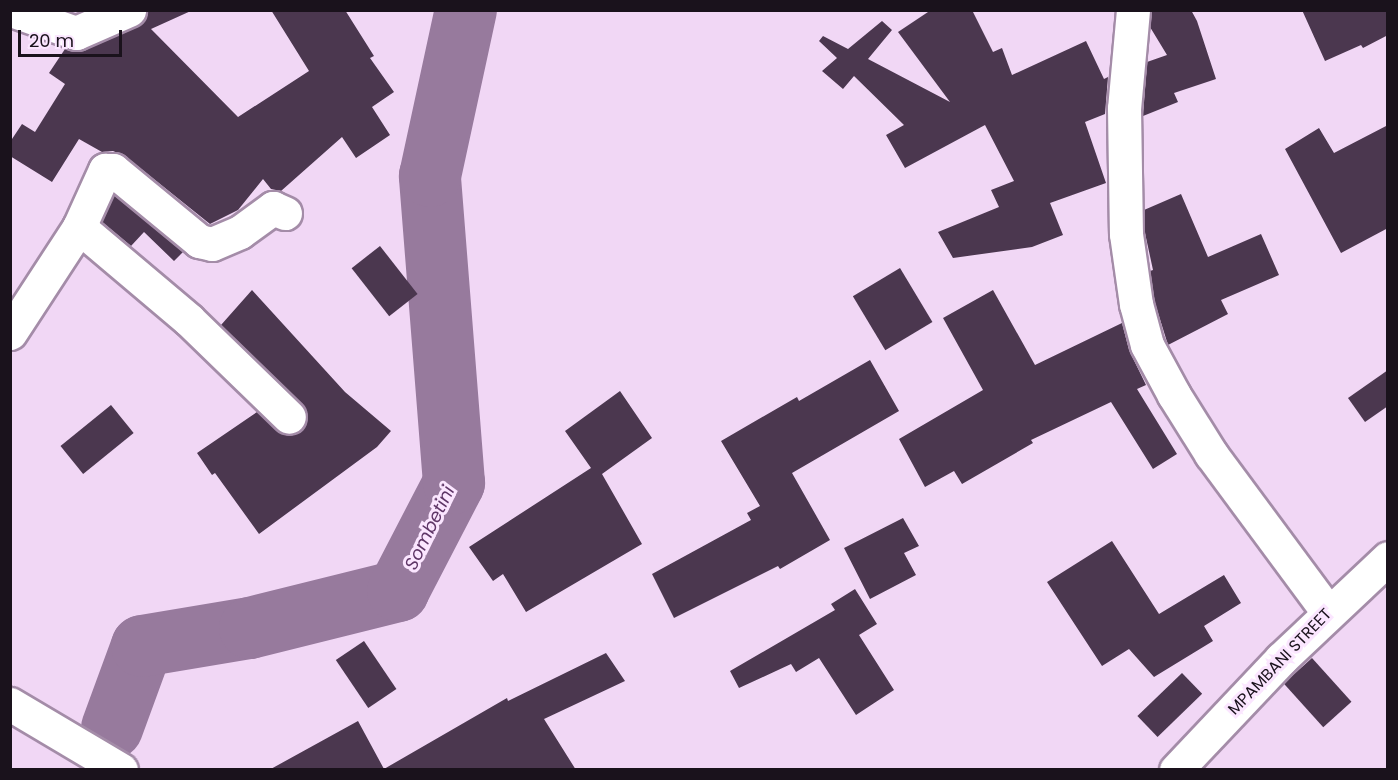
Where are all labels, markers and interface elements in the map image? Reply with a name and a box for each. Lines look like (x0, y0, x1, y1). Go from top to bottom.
scale bar (21, 18, 124, 56)
text: 20 m (29, 28, 74, 53)
water label: Sombetini (400, 482, 460, 574)
street label: MPAMBANI STREET (1224, 605, 1336, 719)

